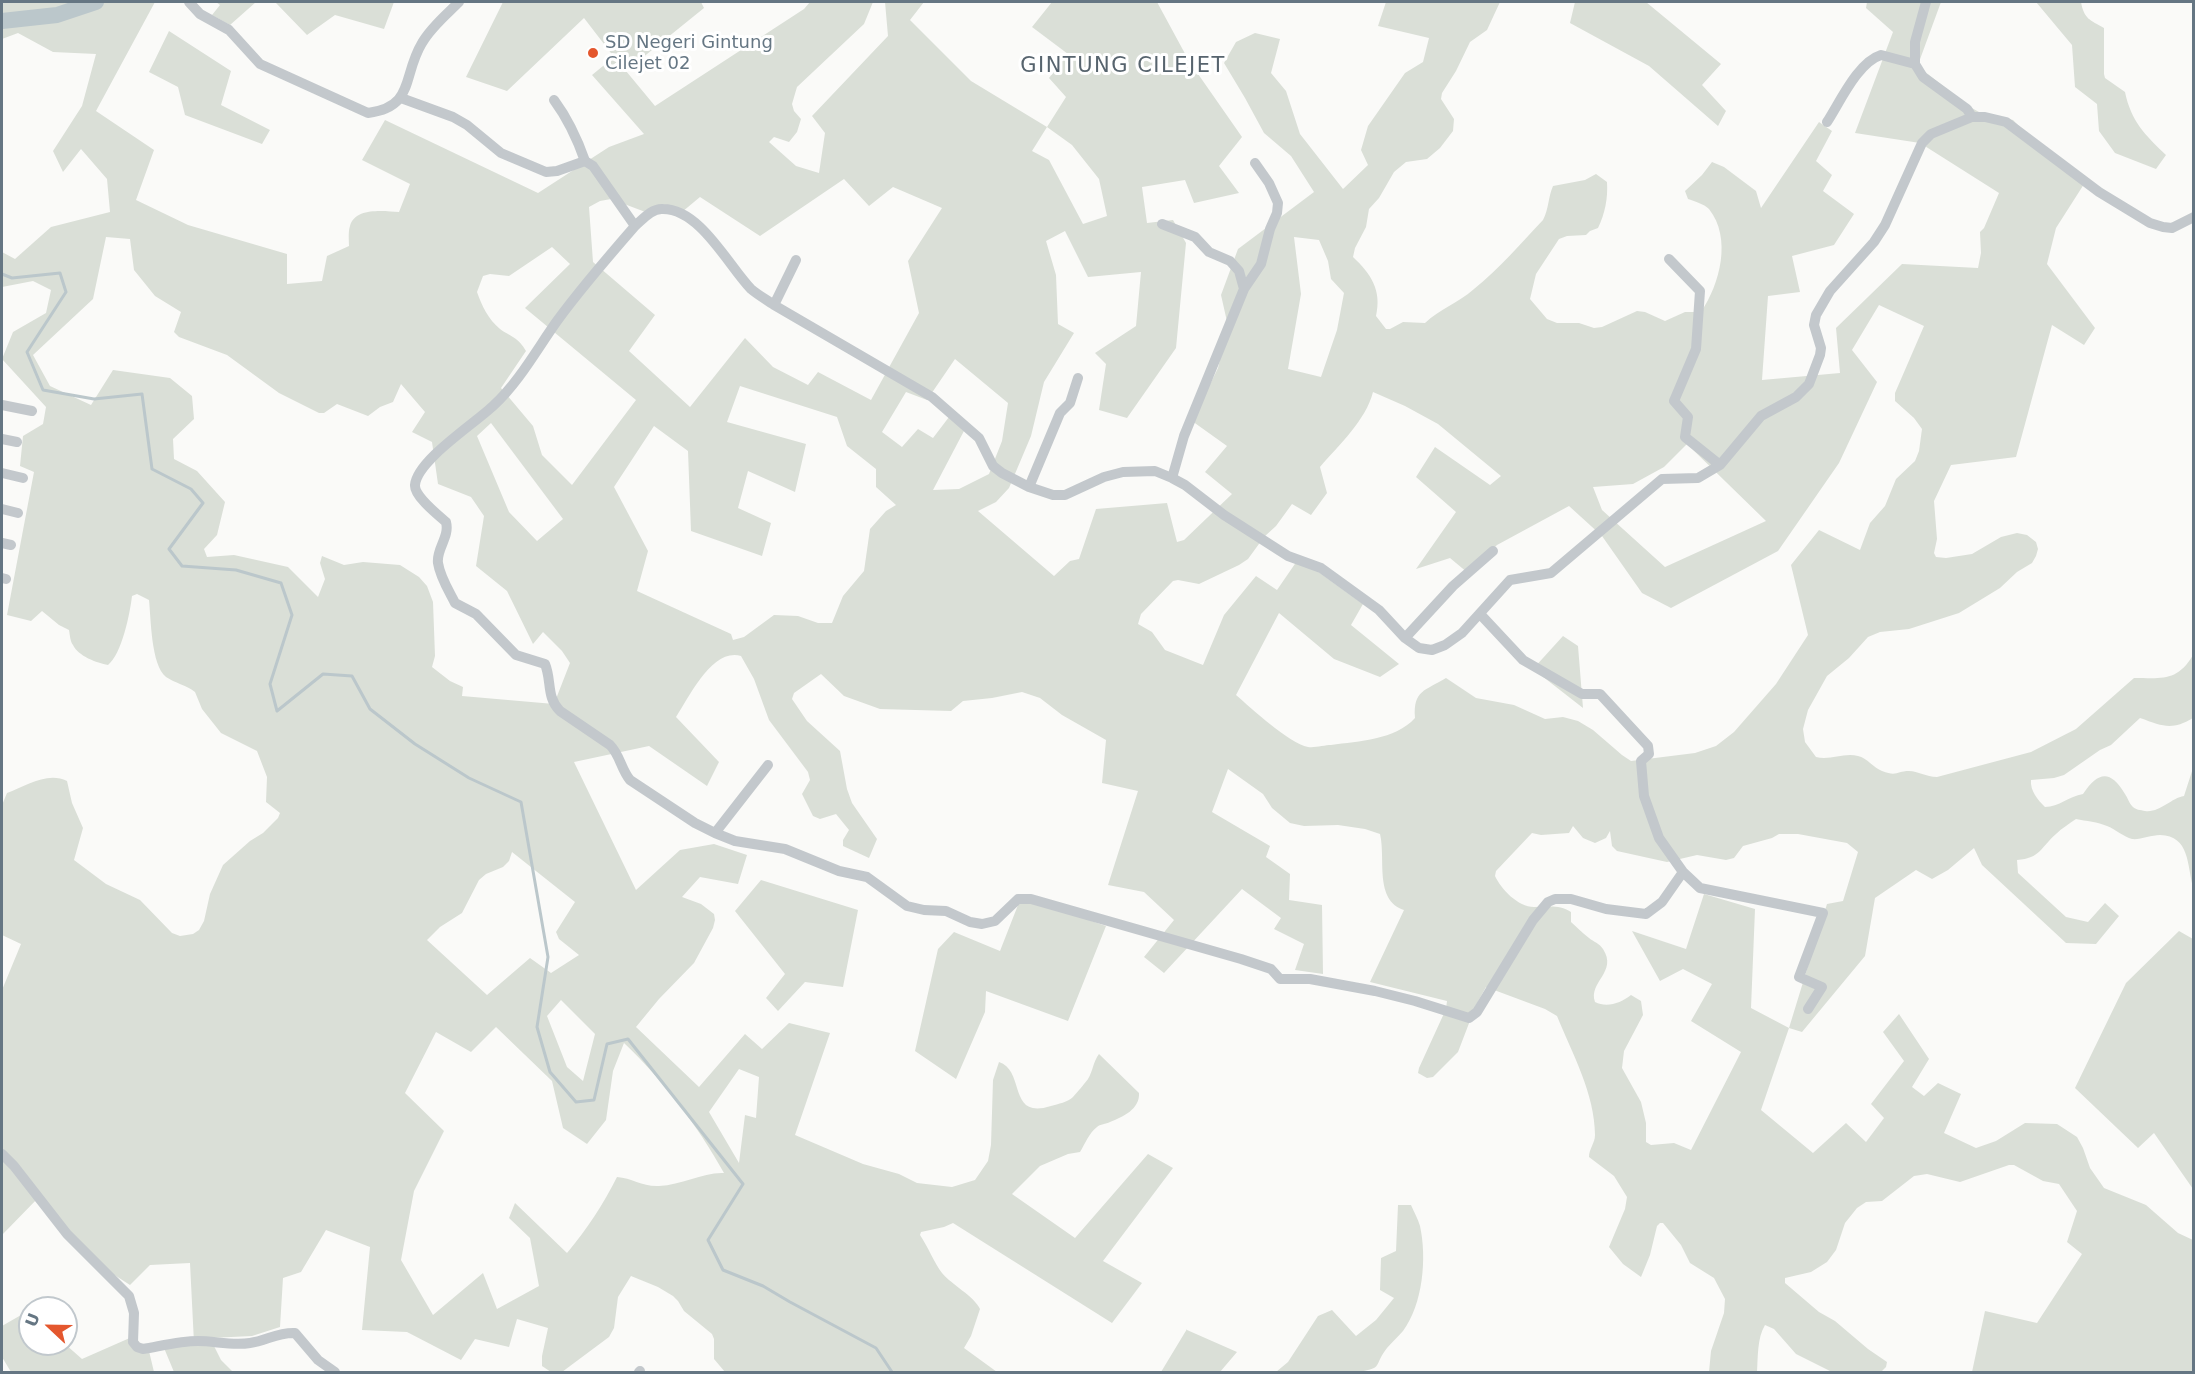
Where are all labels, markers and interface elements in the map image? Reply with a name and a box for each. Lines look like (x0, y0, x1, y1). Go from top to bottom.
place label: SD Negeri Gintung Cilejet 02 (605, 32, 773, 74)
marker: SD Negeri Gintung Cilejet 02 (586, 46, 600, 60)
district label: GINTUNG CILEJET (1020, 54, 1226, 80)
north arrow (18, 1296, 78, 1356)
text: U (21, 1310, 44, 1329)

